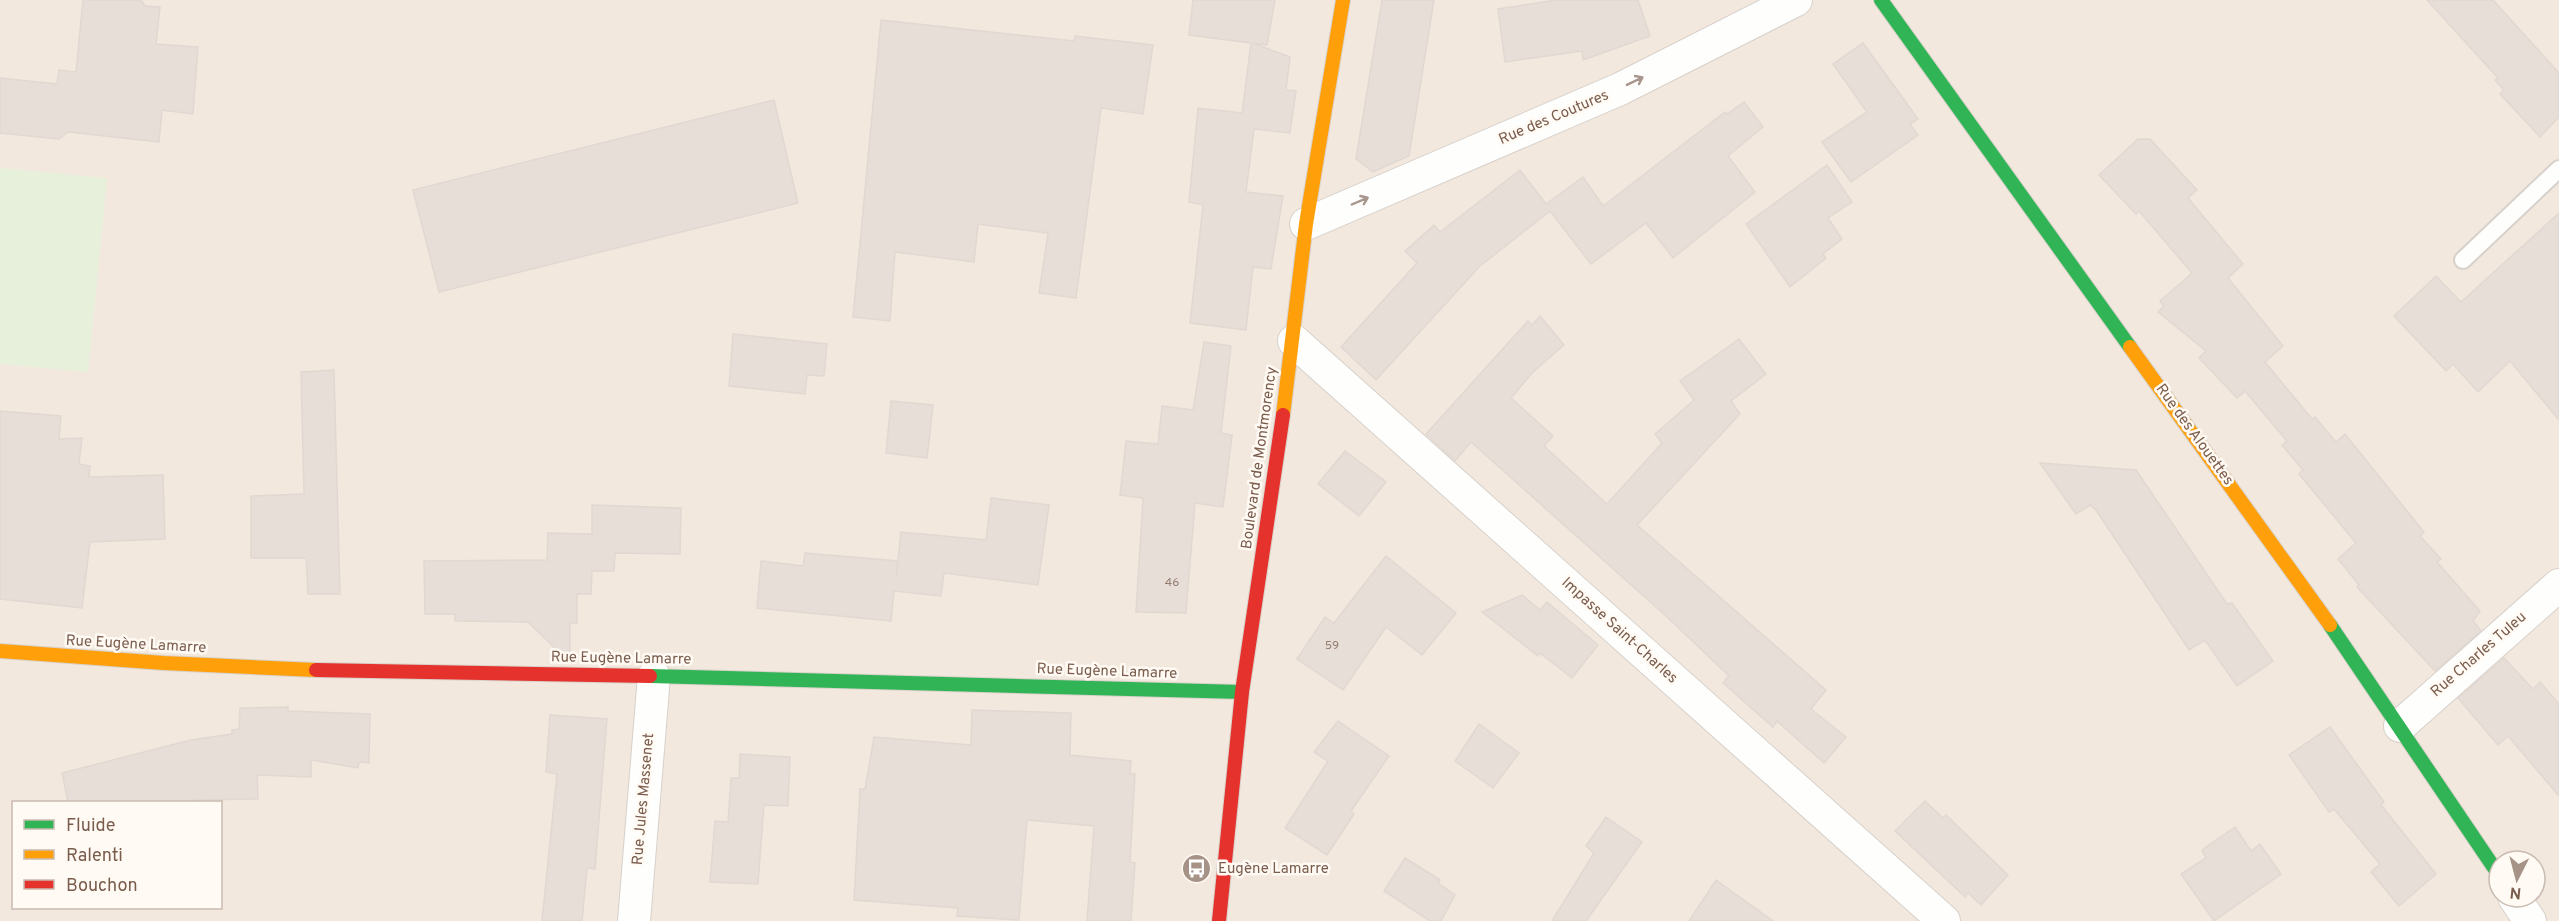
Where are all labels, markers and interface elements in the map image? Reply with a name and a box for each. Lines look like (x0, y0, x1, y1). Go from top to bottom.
one-way arrow (1626, 75, 1644, 87)
street label: Rue des Coutures (1496, 86, 1612, 150)
one-way arrow (1351, 195, 1369, 207)
street label: Boulevard de Montmorency (1238, 365, 1282, 551)
street label: Rue des Alouettes (2151, 381, 2237, 489)
street label: Impasse Saint-Charles (1557, 574, 1681, 688)
house number: 46 (1165, 575, 1179, 591)
street label: Rue Charles Tuleu (2427, 608, 2531, 702)
street label: Rue Eugène Lamarre (65, 632, 207, 658)
house number: 59 (1325, 638, 1339, 654)
street label: Rue Eugène Lamarre (551, 648, 691, 670)
street label: Rue Eugène Lamarre (1036, 660, 1178, 684)
street label: Rue Jules Massenet (629, 732, 659, 866)
legend (12, 801, 222, 909)
text: Fluide (66, 815, 115, 838)
text: Ralenti (66, 845, 123, 868)
north arrow (2487, 849, 2547, 909)
bus stop icon: Eugène Lamarre (1181, 853, 1213, 885)
place label: Eugène Lamarre (1218, 860, 1329, 879)
text: Bouchon (66, 875, 138, 898)
text: N (2509, 881, 2522, 902)

